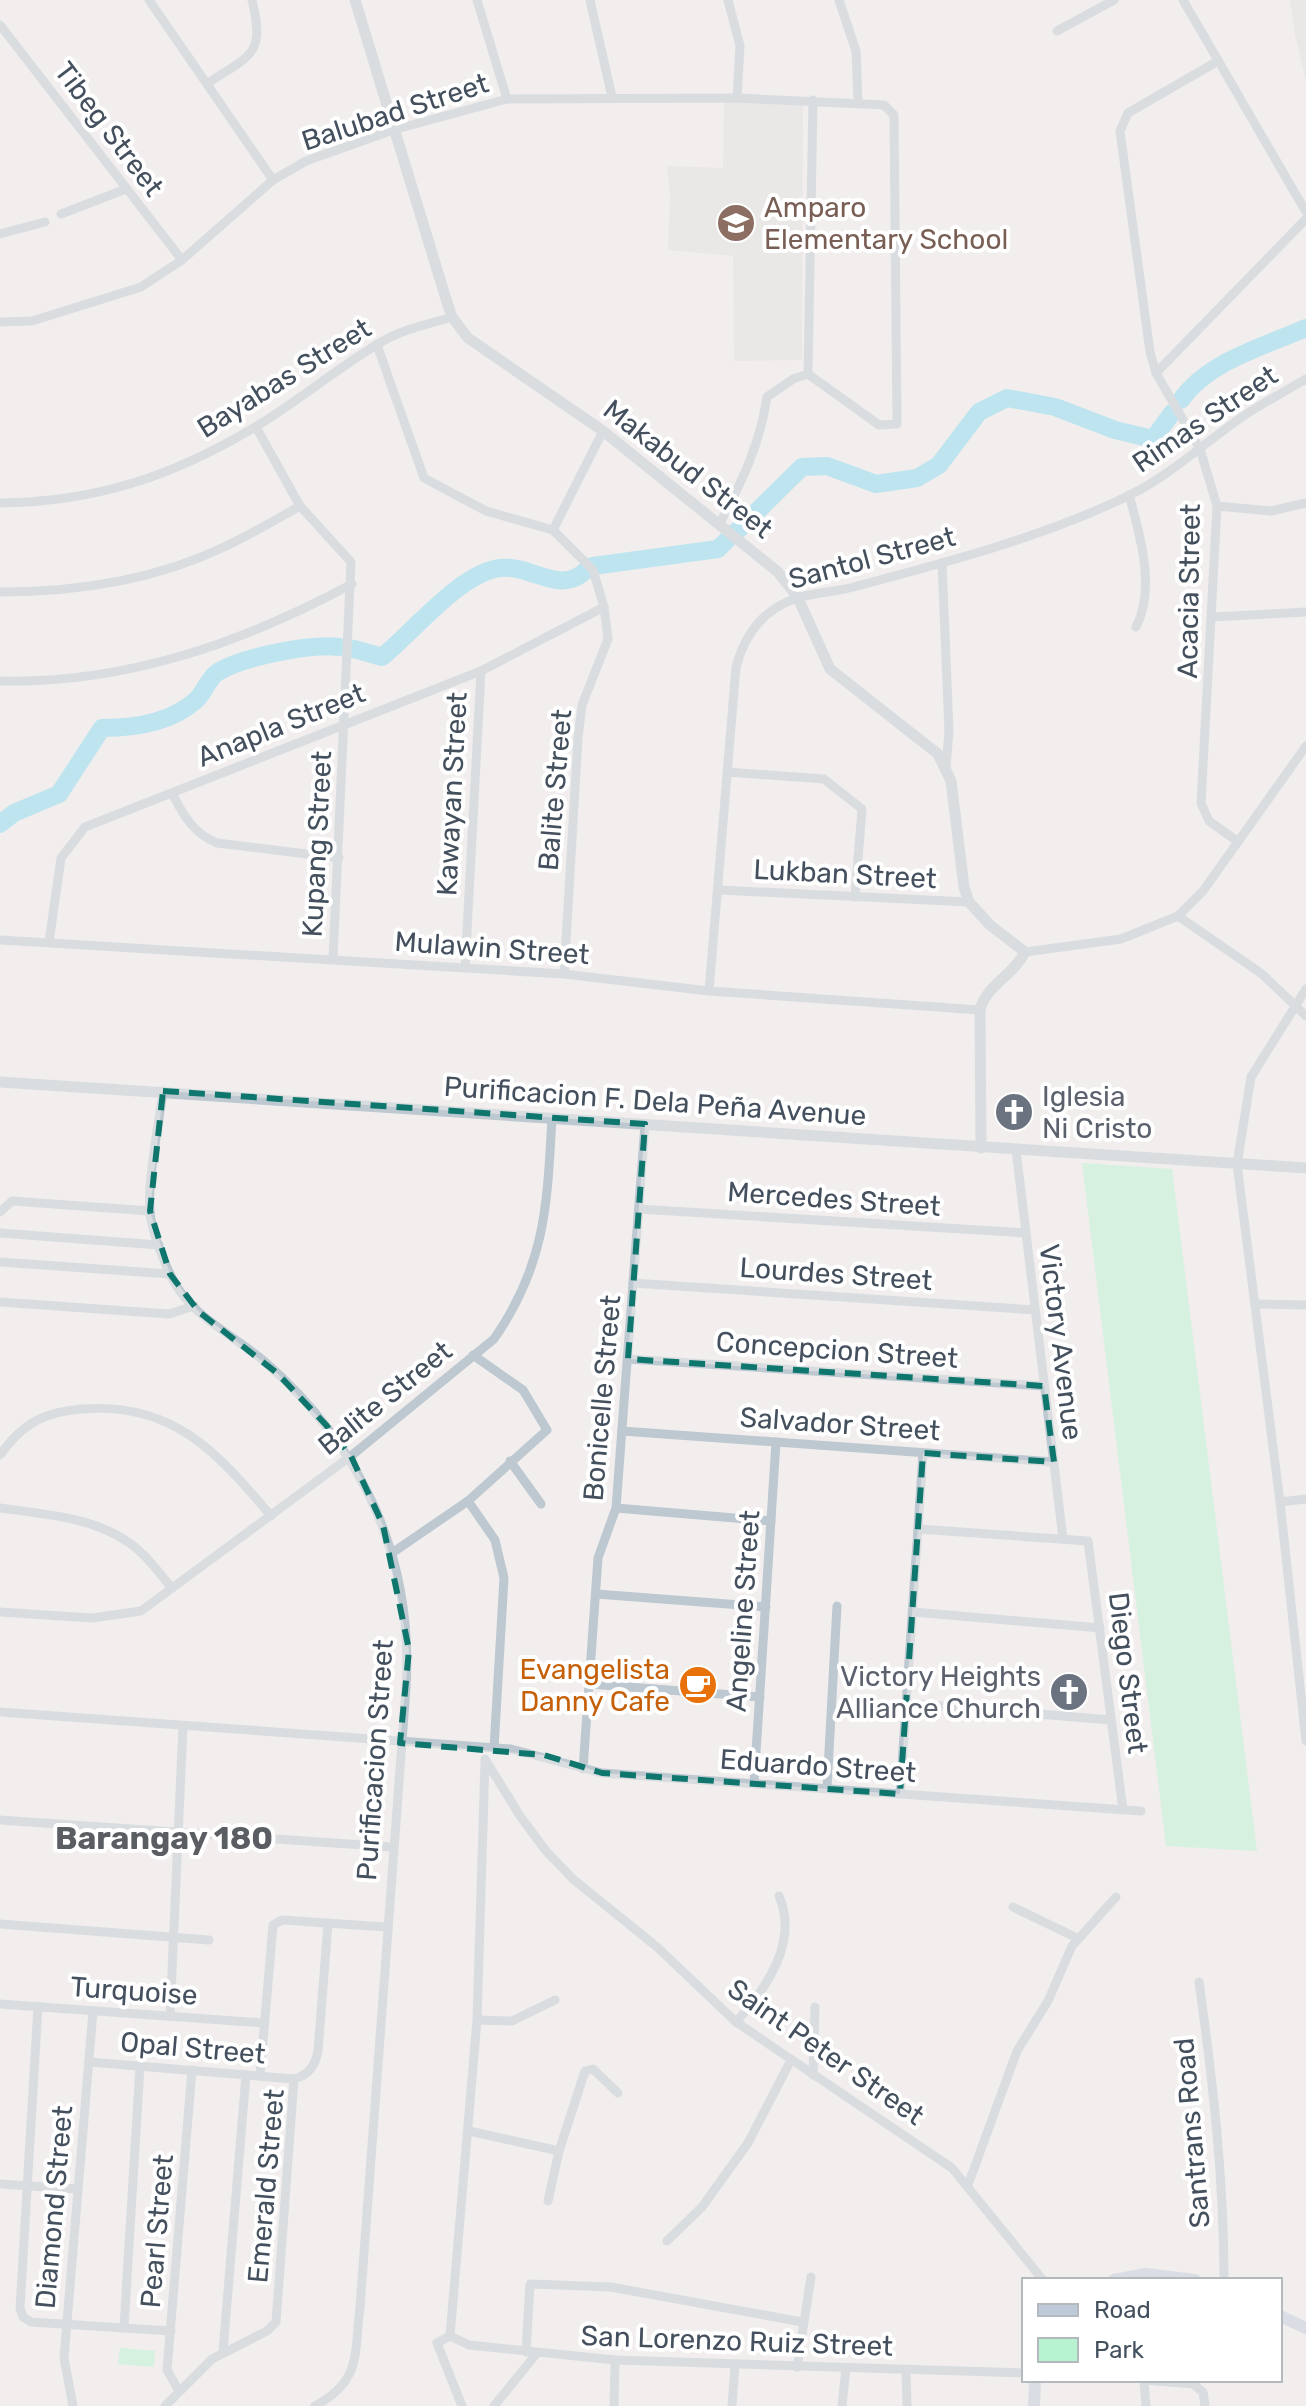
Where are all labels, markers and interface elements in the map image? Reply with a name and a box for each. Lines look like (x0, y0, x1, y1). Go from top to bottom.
street label: Tibeg Street (48, 55, 170, 203)
street label: Balubad Street (297, 66, 493, 158)
place label: Amparo Elementary School (764, 191, 1008, 256)
school or university icon: Amparo Elementary School (715, 202, 757, 244)
street label: Bayabas Street (191, 311, 377, 445)
street label: Rimas Street (1126, 358, 1284, 480)
street label: Makabud Street (597, 393, 779, 545)
street label: Acacia Street (1171, 503, 1207, 679)
street label: Santol Street (785, 520, 959, 596)
street label: Anapla Street (192, 676, 370, 774)
street label: Kawayan Street (430, 691, 474, 897)
street label: Balite Street (531, 708, 579, 872)
street label: Kupang Street (296, 750, 338, 938)
street label: Lukban Street (753, 853, 938, 895)
street label: Mulawin Street (393, 925, 591, 971)
street label: Purificacion F. Dela Peña Avenue (443, 1070, 867, 1132)
place label: Iglesia Ni Cristo (1042, 1080, 1152, 1145)
church icon: Iglesia Ni Cristo (993, 1091, 1035, 1133)
street label: Mercedes Street (726, 1175, 942, 1223)
street label: Victory Avenue (1033, 1242, 1089, 1442)
street label: Lourdes Street (738, 1251, 934, 1297)
street label: Bonicelle Street (577, 1294, 627, 1502)
street label: Concepcion Street (715, 1325, 959, 1375)
street label: Balite Street (312, 1334, 458, 1462)
street label: Salvador Street (739, 1401, 941, 1447)
street label: Angeline Street (719, 1509, 767, 1713)
street label: Diego Street (1102, 1590, 1154, 1756)
street label: Purificacion Street (350, 1638, 400, 1882)
place label: Evangelista Danny Cafe (519, 1653, 670, 1718)
place label: Victory Heights Alliance Church (836, 1660, 1041, 1725)
cafe icon: Evangelista Danny Cafe (677, 1664, 719, 1706)
church icon: Victory Heights Alliance Church (1048, 1671, 1090, 1713)
street label: Eduardo Street (719, 1743, 917, 1789)
district label: Barangay 180 (55, 1819, 273, 1857)
street label: Turquoise (69, 1970, 199, 2012)
street label: Saint Peter Street (721, 1972, 931, 2132)
street label: Opal Street (119, 2025, 267, 2071)
street label: Santrans Road (1167, 2036, 1217, 2230)
street label: Emerald Street (241, 2088, 291, 2284)
street label: Diamond Street (29, 2104, 79, 2310)
street label: Pearl Street (134, 2153, 180, 2309)
legend (1022, 2278, 1282, 2382)
text: Road (1094, 2296, 1151, 2324)
street label: San Lorenzo Ruiz Street (580, 2319, 894, 2363)
text: Park (1094, 2336, 1145, 2364)

